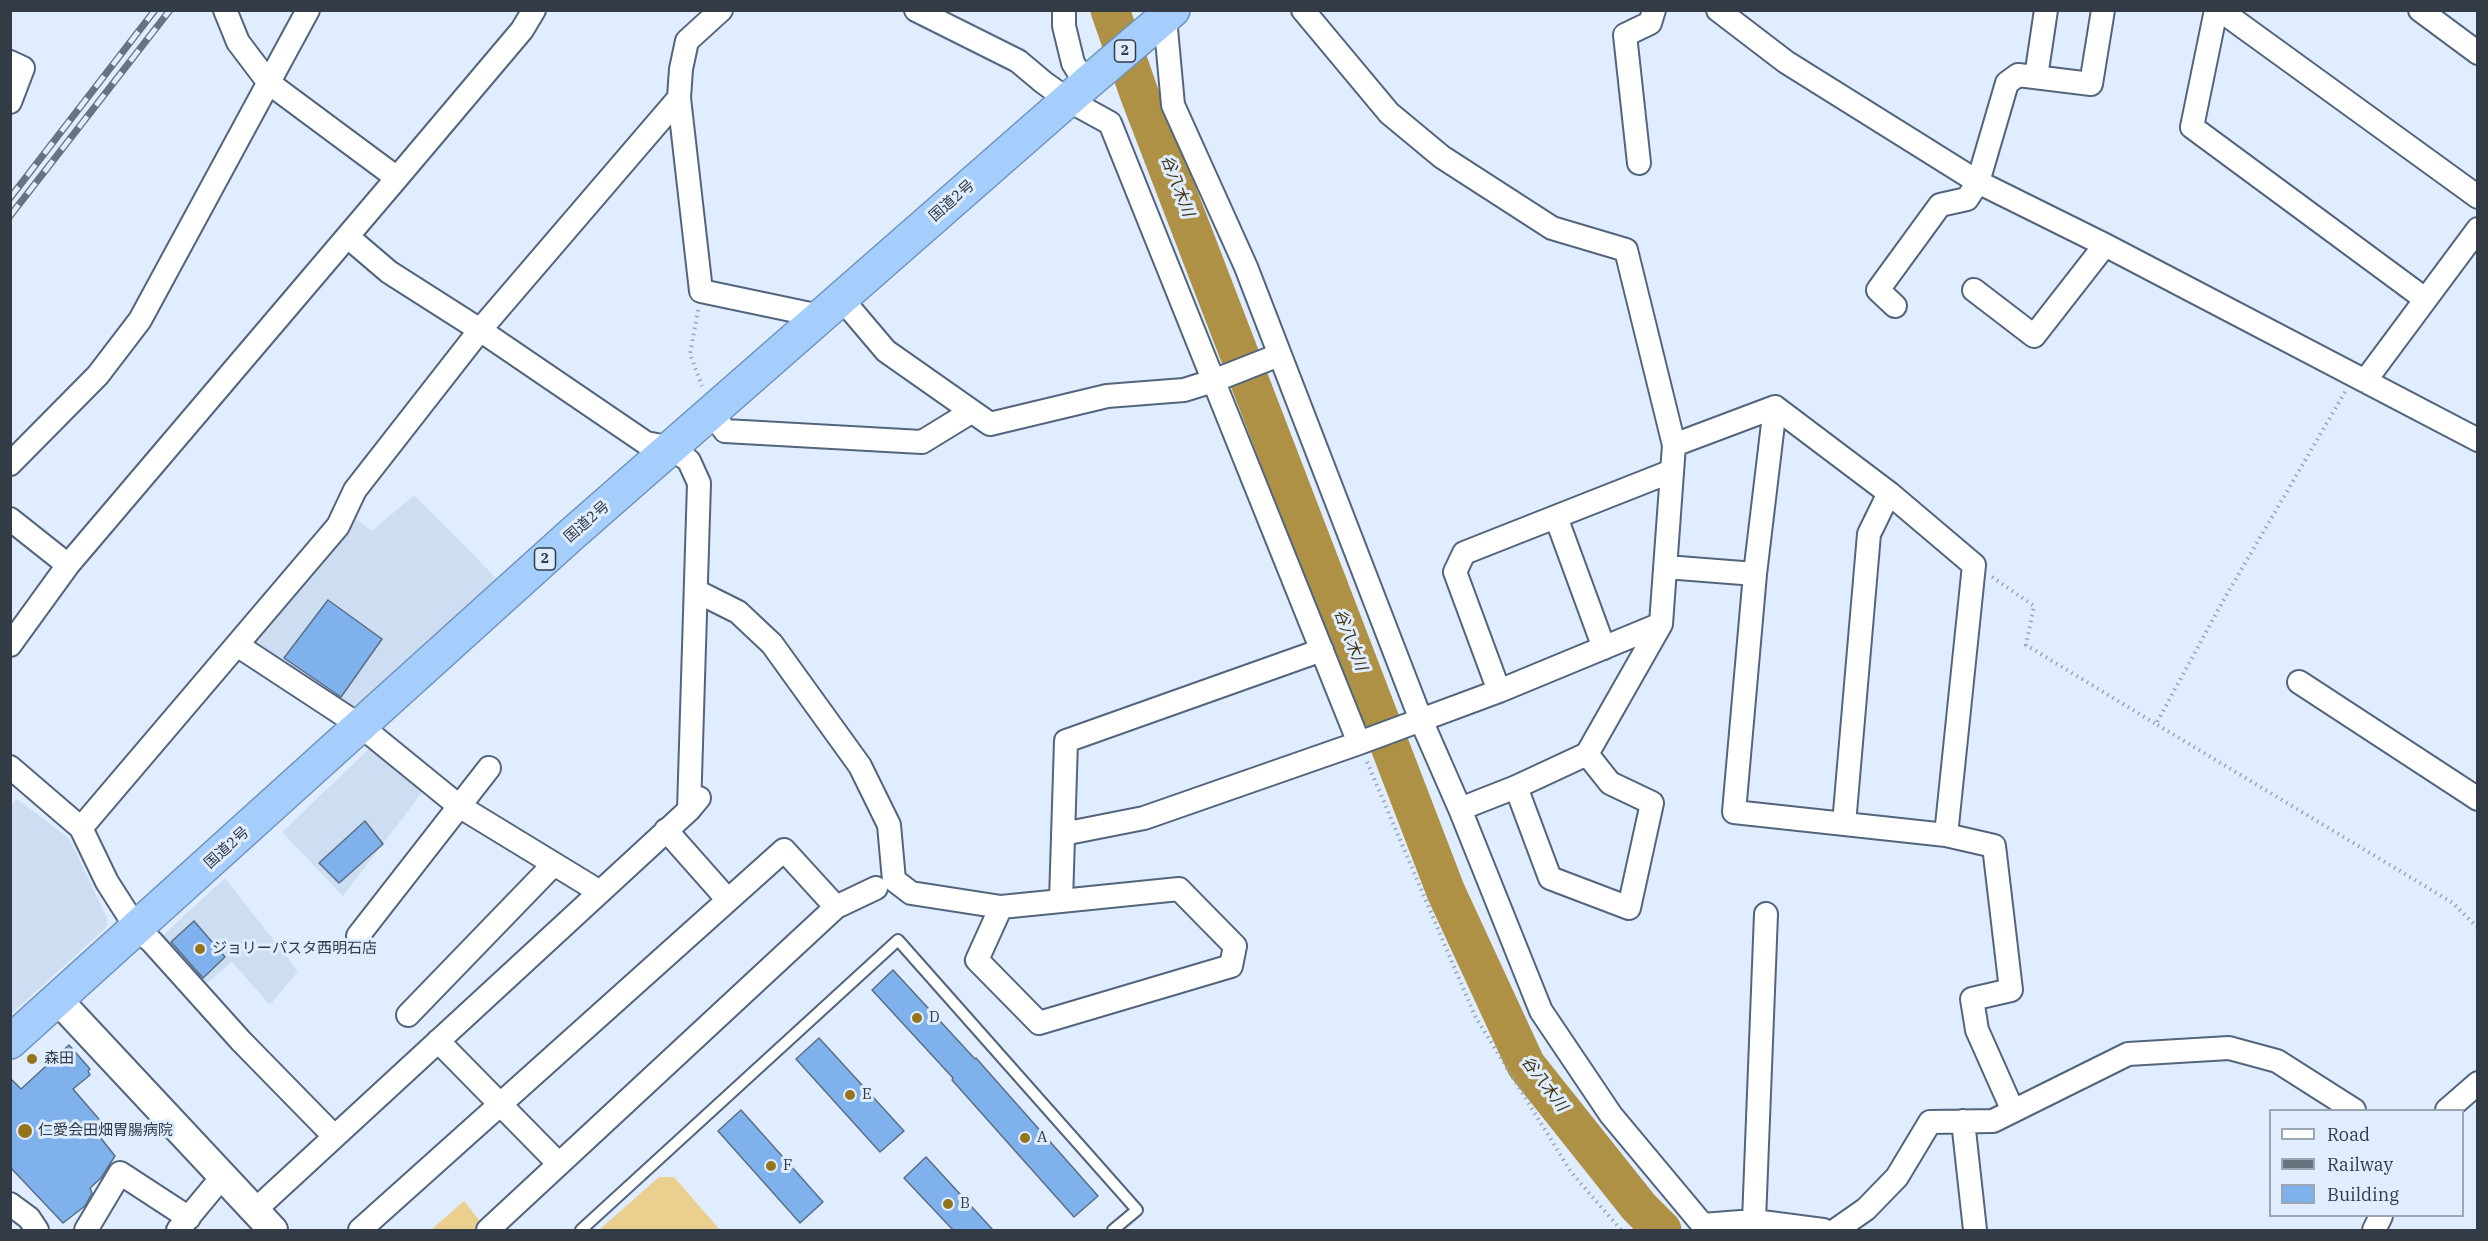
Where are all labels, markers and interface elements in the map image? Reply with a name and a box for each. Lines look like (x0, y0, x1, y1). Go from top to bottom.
road number: 2 (1114, 40, 1136, 62)
water label: 谷八木川 (1157, 153, 1197, 219)
street label: 国道2号 (926, 176, 978, 226)
street label: 国道2号 (561, 497, 613, 547)
road number: 2 (534, 548, 556, 570)
water label: 谷八木川 (1330, 607, 1370, 673)
street label: 国道2号 (201, 823, 253, 873)
place label: ジョリーパスタ西明石店 (212, 940, 377, 958)
marker: ジョリーパスタ西明石店 (193, 942, 207, 956)
place label: D (929, 1009, 940, 1027)
marker: D (910, 1011, 924, 1025)
place label: 森田 (44, 1050, 74, 1068)
marker: 森田 (25, 1052, 39, 1066)
water label: 谷八木川 (1517, 1053, 1571, 1115)
place label: E (862, 1086, 872, 1104)
marker: E (843, 1088, 857, 1102)
legend (2269, 1109, 2464, 1217)
marker: 仁愛会田畑胃腸病院 (16, 1122, 34, 1140)
place label: 仁愛会田畑胃腸病院 (38, 1122, 173, 1140)
text: Road (2327, 1123, 2370, 1146)
place label: A (1037, 1129, 1047, 1147)
marker: A (1018, 1131, 1032, 1145)
text: Railway (2327, 1153, 2393, 1176)
place label: F (783, 1157, 792, 1175)
marker: F (764, 1159, 778, 1173)
text: Building (2327, 1183, 2399, 1206)
place label: B (960, 1195, 970, 1213)
marker: B (941, 1197, 955, 1211)

